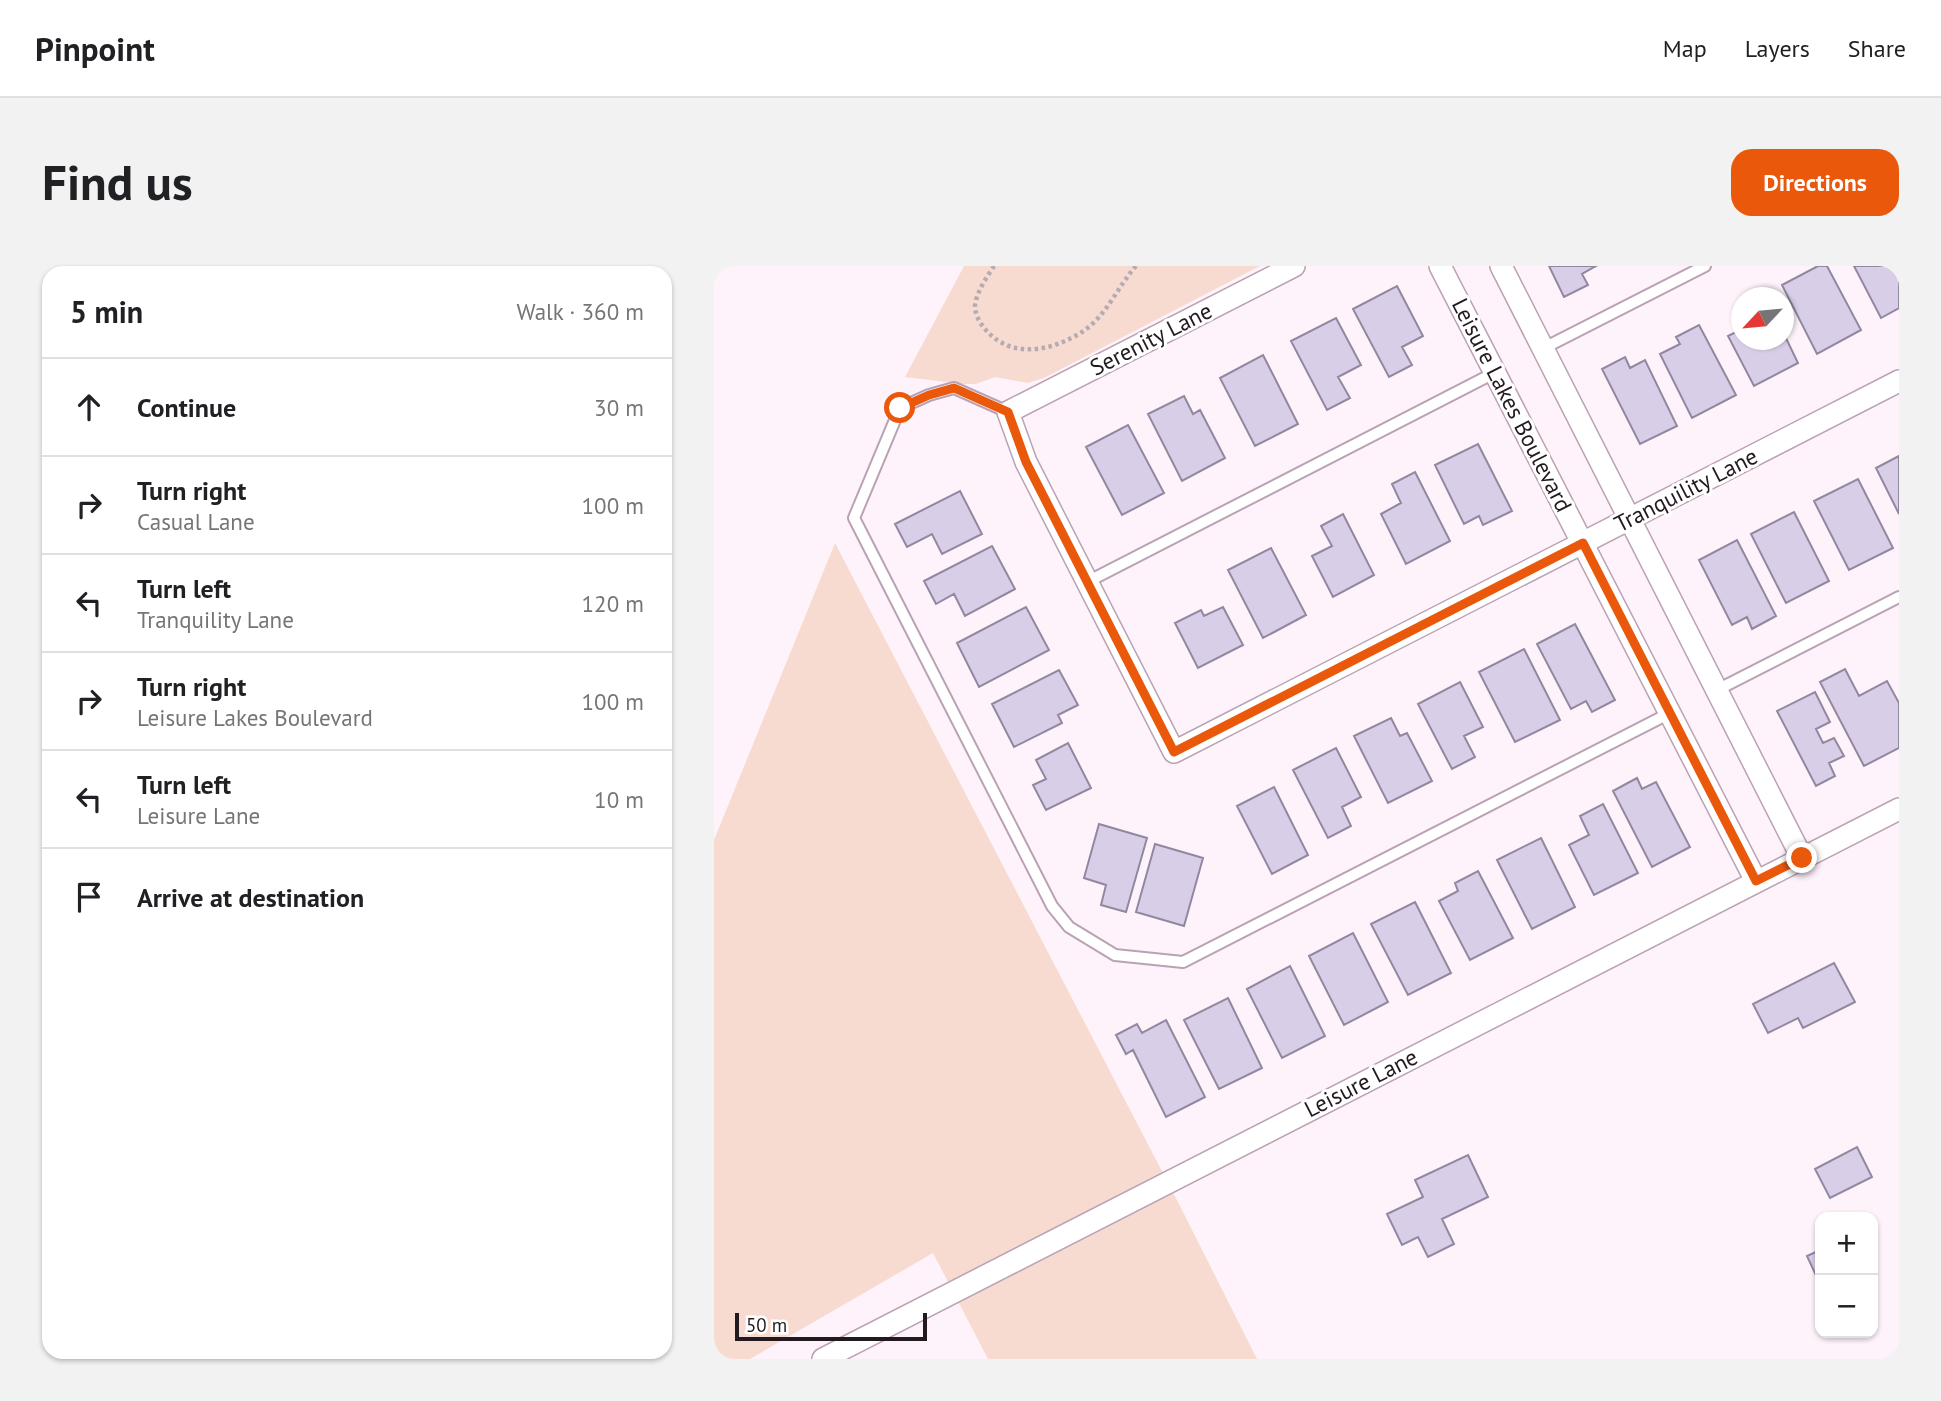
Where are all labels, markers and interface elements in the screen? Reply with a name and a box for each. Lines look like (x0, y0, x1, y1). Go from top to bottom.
text: Pinpoint (35, 27, 155, 70)
text: Map (1663, 33, 1707, 64)
text: Layers (1745, 33, 1810, 64)
text: Share (1848, 33, 1906, 64)
button: Directions (1731, 149, 1899, 216)
text: Find us (42, 150, 193, 214)
north arrow (1731, 287, 1794, 350)
text: 5 min (70, 292, 143, 331)
street label: Leisure Lakes Boulevard (1446, 293, 1579, 516)
street label: Serenity Lane (1085, 295, 1217, 382)
text: Walk · 360 m (517, 297, 644, 326)
icon: ahead (70, 388, 108, 426)
text: Continue (137, 391, 236, 424)
route start (884, 392, 915, 423)
text: 30 m (594, 393, 644, 422)
street label: Tranquility Lane (1609, 441, 1762, 538)
text: Turn right (137, 474, 246, 507)
icon: right (70, 486, 108, 524)
text: 100 m (582, 491, 644, 520)
text: Casual Lane (137, 507, 255, 536)
text: Turn left (137, 572, 231, 605)
icon: left (70, 584, 108, 622)
text: 120 m (582, 589, 644, 618)
text: Tranquility Lane (137, 605, 294, 634)
text: Turn right (137, 670, 246, 703)
icon: right (70, 682, 108, 720)
text: 100 m (582, 687, 644, 716)
text: Leisure Lakes Boulevard (137, 703, 373, 732)
text: Turn left (137, 768, 231, 801)
icon: left (70, 780, 108, 818)
text: 10 m (594, 785, 644, 814)
text: Leisure Lane (137, 801, 260, 830)
route end (1786, 842, 1817, 873)
icon: arrive (70, 878, 108, 916)
text: Arrive at destination (137, 881, 364, 914)
street label: Leisure Lane (1299, 1042, 1422, 1123)
map controls (1815, 1212, 1878, 1338)
button: + (1815, 1212, 1878, 1275)
button: − (1815, 1275, 1878, 1338)
scale bar (735, 1310, 928, 1342)
text: 50 m (746, 1313, 787, 1337)

